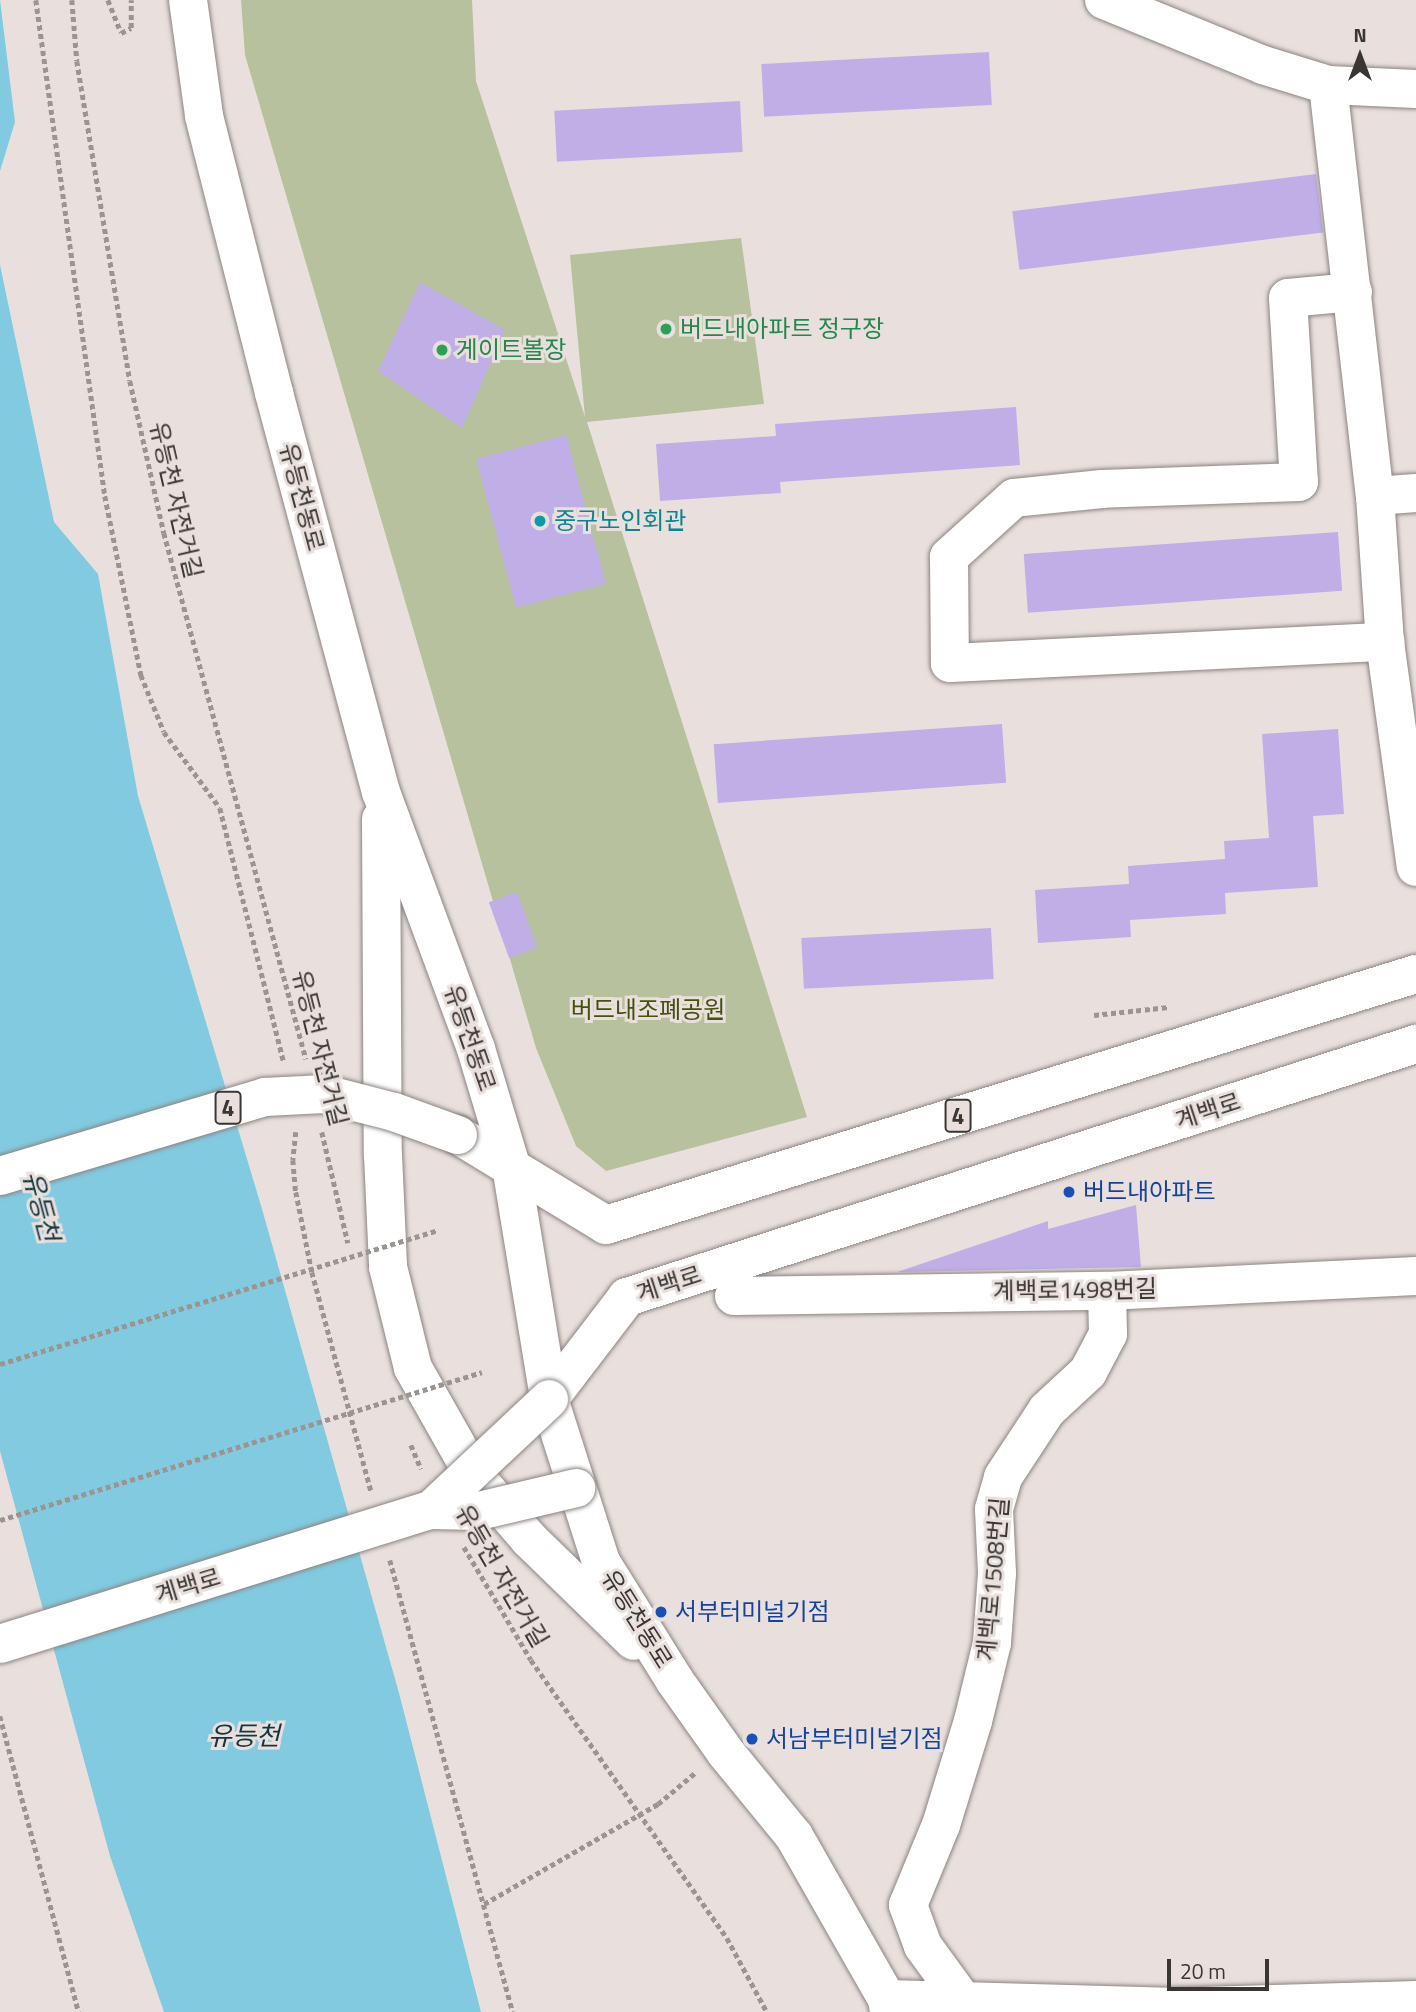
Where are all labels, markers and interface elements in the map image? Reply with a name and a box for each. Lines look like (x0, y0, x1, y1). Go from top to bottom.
text: N (1353, 20, 1367, 49)
north arrow (1325, 21, 1395, 91)
place label: 버드내아파트 정구장 (680, 315, 884, 343)
marker: 버드내아파트 정구장 (658, 321, 674, 337)
place label: 게이트볼장 (456, 336, 566, 364)
marker: 게이트볼장 (434, 342, 450, 358)
street label: 유등천 자전거길 (144, 419, 208, 581)
street label: 유등천동로 (274, 440, 330, 554)
place label: 중구노인회관 (554, 507, 686, 535)
marker: 중구노인회관 (532, 513, 548, 529)
street label: 유등천 자전거길 (287, 967, 353, 1129)
street label: 유등천동로 (438, 981, 502, 1095)
park label: 버드내조폐공원 (571, 996, 725, 1024)
street label: 계백로 (1172, 1087, 1244, 1135)
road number: 4 (214, 1088, 242, 1128)
road number: 4 (944, 1096, 972, 1135)
water label: 유등천 (17, 1167, 65, 1245)
place label: 버드내아파트 (1083, 1178, 1215, 1206)
marker: 버드내아파트 (1061, 1184, 1077, 1200)
street label: 계백로 (633, 1260, 705, 1308)
street label: 계백로1498번길 (993, 1274, 1157, 1306)
street label: 계백로1508번길 (972, 1496, 1014, 1662)
street label: 유등천 자전거길 (450, 1500, 554, 1652)
street label: 계백로 (152, 1563, 224, 1609)
street label: 유등천동로 (596, 1565, 678, 1673)
place label: 서부터미널기점 (675, 1598, 830, 1626)
marker: 서부터미널기점 (653, 1604, 669, 1620)
water label: 유등천 (208, 1720, 280, 1752)
place label: 서남부터미널기점 (766, 1725, 943, 1753)
marker: 서남부터미널기점 (744, 1731, 760, 1747)
scale bar (1171, 1946, 1272, 1990)
text: 20 m (1180, 1955, 1226, 1987)

